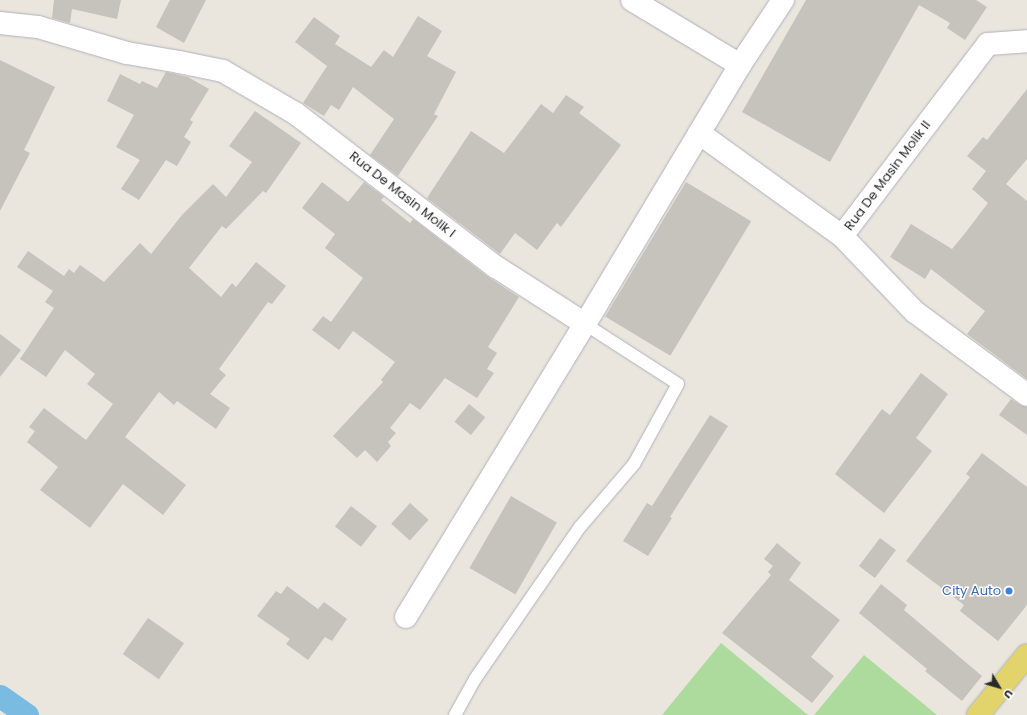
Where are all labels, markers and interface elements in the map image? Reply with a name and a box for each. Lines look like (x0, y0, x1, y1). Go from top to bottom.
street label: Rua De Masin Molik II (842, 118, 934, 234)
street label: Rua De Masin Molik I (346, 149, 458, 241)
place label: City Auto (942, 583, 1001, 599)
marker: City Auto (1004, 586, 1014, 596)
north arrow (979, 667, 1019, 707)
text: U (1000, 686, 1017, 702)

